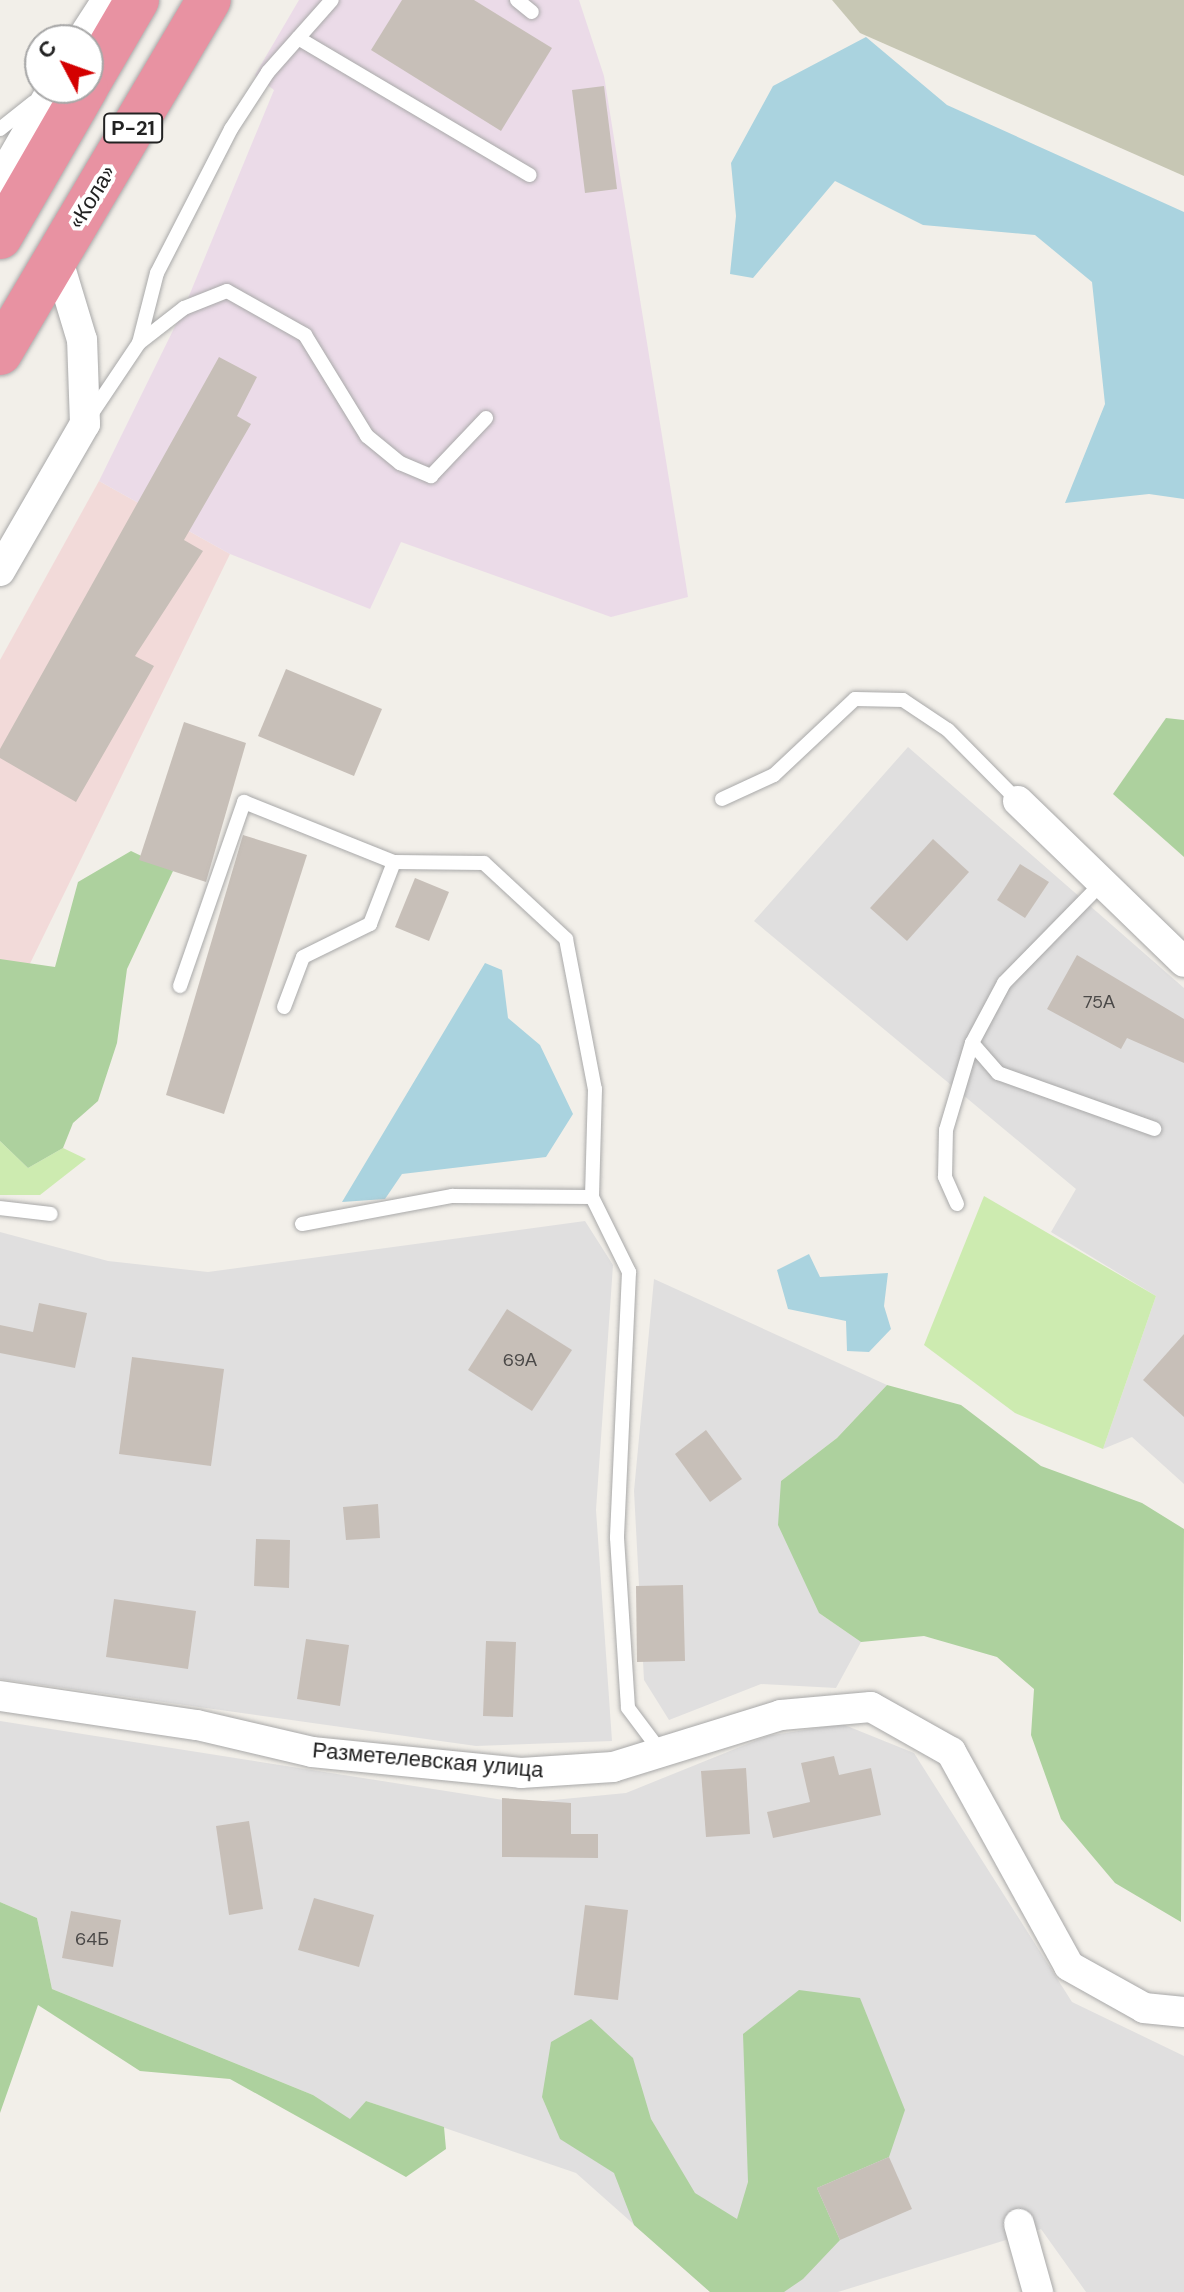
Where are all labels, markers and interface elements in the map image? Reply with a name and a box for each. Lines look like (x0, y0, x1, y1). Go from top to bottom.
north arrow (24, 24, 104, 104)
text: С (31, 34, 63, 65)
road number: Р-21 (103, 112, 163, 144)
street label: «Кола» (63, 160, 121, 234)
house number: 75А (1083, 991, 1115, 1013)
house number: 69А (503, 1349, 537, 1371)
street label: Разметелевская улица (311, 1737, 545, 1783)
house number: 64Б (75, 1928, 109, 1950)

